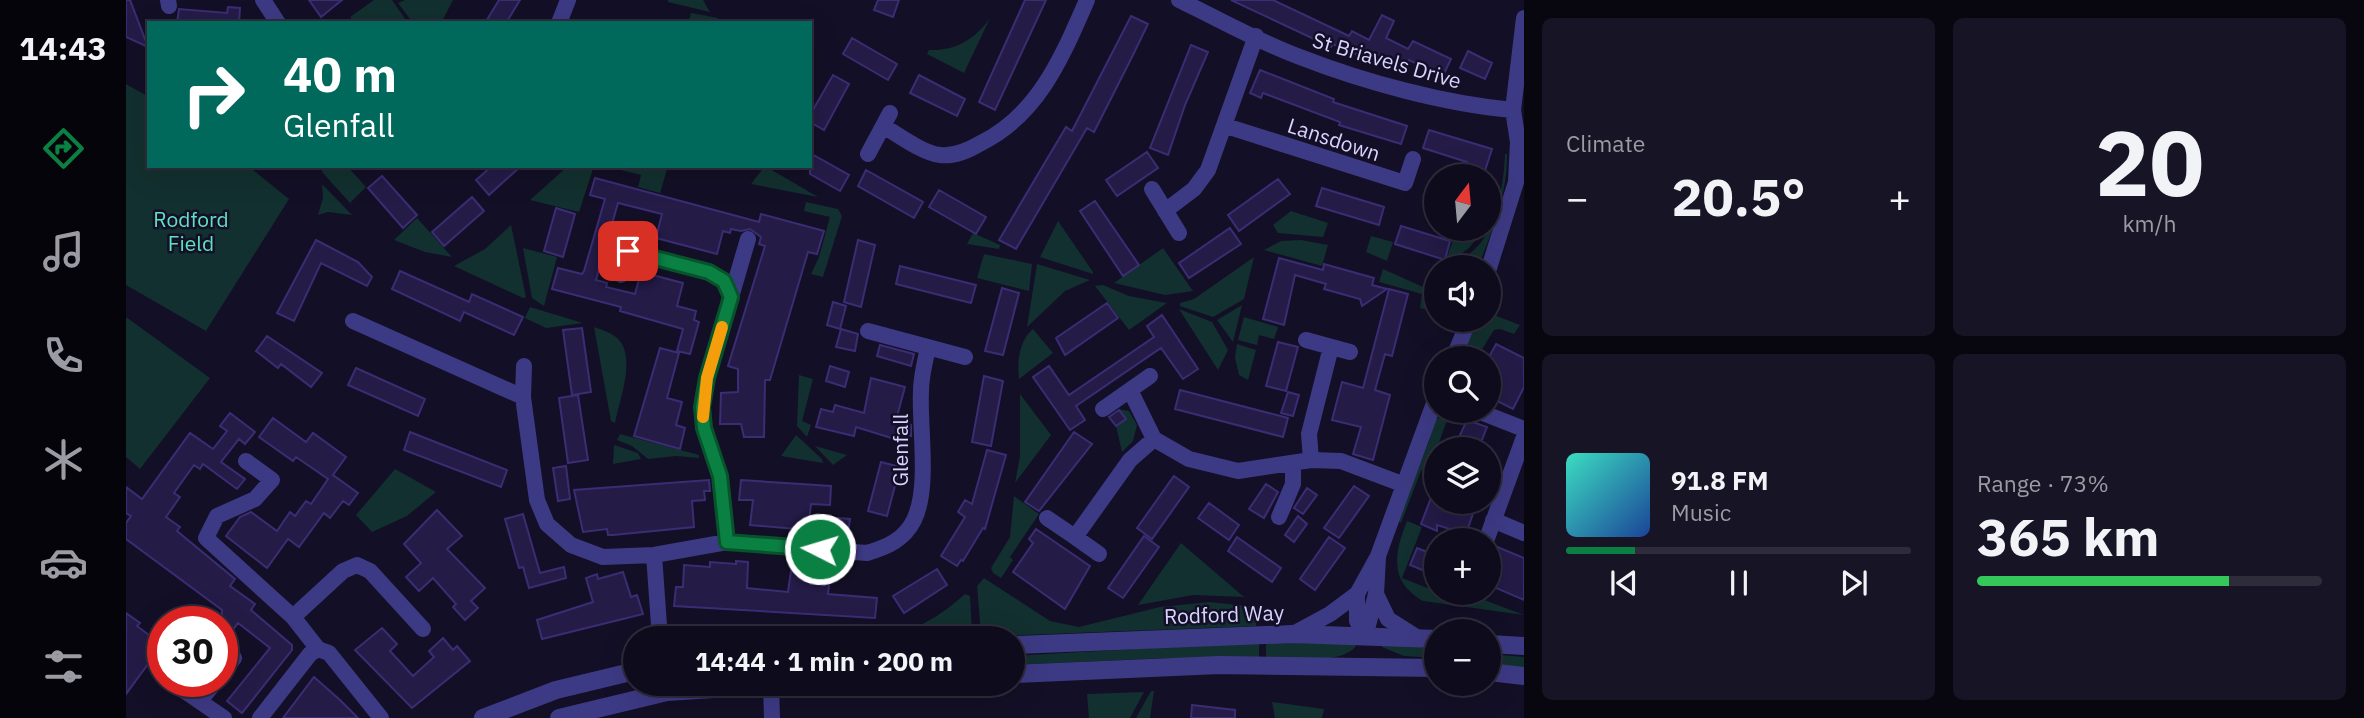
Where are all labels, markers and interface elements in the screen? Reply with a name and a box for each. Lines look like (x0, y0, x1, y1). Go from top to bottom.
street label: St Briavels Drive (1309, 25, 1465, 95)
text: 14:43 (19, 27, 107, 69)
text: 40 m (283, 42, 397, 105)
icon: right (168, 49, 259, 140)
text: 20 (2095, 103, 2204, 221)
text: Glenfall (283, 104, 394, 146)
street label: Lansdown (1284, 111, 1384, 167)
icon: directions (39, 124, 88, 173)
text: Climate (1566, 128, 1645, 158)
text: 20.5° (1671, 163, 1806, 230)
north arrow (1424, 164, 1502, 242)
map controls (1424, 164, 1501, 696)
text: − (1566, 173, 1589, 222)
text: + (1888, 173, 1911, 222)
park label: Rodford Field (153, 205, 229, 257)
text: km/h (2122, 208, 2177, 238)
pin (598, 221, 658, 281)
icon: music (39, 227, 88, 276)
icon: arrive (609, 232, 647, 270)
button: sound (1424, 255, 1501, 332)
icon: phone (39, 331, 88, 380)
button: search (1424, 346, 1501, 423)
street label: Glenfall (886, 413, 914, 487)
icon: climate (39, 435, 88, 484)
button: layers (1424, 437, 1501, 514)
text: 91.8 FM (1671, 463, 1769, 497)
text: Range · 73% (1977, 468, 2109, 498)
text: Music (1671, 497, 1731, 527)
text: 365 km (1977, 503, 2159, 570)
position arrow (783, 512, 857, 586)
button: + (1424, 528, 1501, 605)
icon: car (39, 538, 88, 587)
icon: previous (1605, 564, 1643, 602)
icon: pause (1720, 564, 1758, 602)
icon: next (1835, 564, 1873, 602)
street label: Rodford Way (1163, 598, 1285, 630)
speed limit sign: 30 (147, 606, 238, 697)
button: − (1424, 619, 1501, 696)
icon: filters (39, 642, 88, 691)
text: 14:44 · 1 min · 200 m (695, 644, 953, 678)

